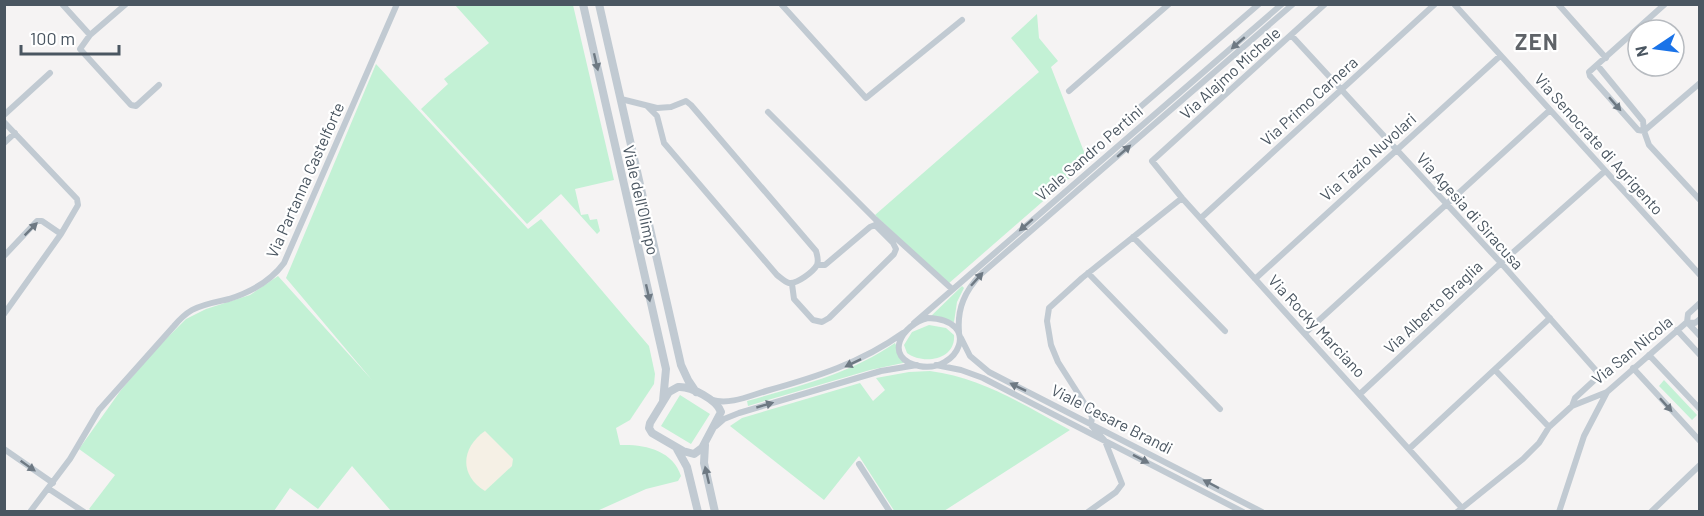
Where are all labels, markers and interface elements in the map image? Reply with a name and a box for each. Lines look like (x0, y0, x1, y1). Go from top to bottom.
scale bar (21, 18, 118, 56)
north arrow (1626, 18, 1686, 78)
street label: Via Alajmo Michele (1176, 23, 1284, 123)
text: 100 m (30, 27, 75, 49)
district label: ZEN (1515, 28, 1559, 54)
one-way arrow (1231, 36, 1246, 49)
text: N (1630, 44, 1651, 59)
one-way arrow (592, 52, 601, 71)
street label: Via Primo Carnera (1256, 52, 1361, 149)
street label: Via Senocrate di Agrigento (1531, 69, 1668, 218)
one-way arrow (1608, 96, 1621, 111)
street label: Via Partanna Castelforte (262, 99, 347, 261)
street label: Viale Sandro Pertini (1031, 101, 1146, 204)
street label: Via Tazio Nuvolari (1316, 109, 1419, 205)
street label: Viale dell'Olimpo (620, 143, 663, 257)
one-way arrow (1116, 145, 1131, 158)
street label: Via Agesia di Siracusa (1413, 148, 1528, 273)
one-way arrow (1018, 218, 1034, 231)
one-way arrow (23, 222, 37, 236)
street label: Via Alberto Braglia (1380, 256, 1486, 357)
street label: Via Rocky Marciano (1265, 270, 1370, 381)
one-way arrow (970, 272, 983, 287)
one-way arrow (644, 283, 654, 302)
street label: Via San Nicola (1588, 311, 1676, 388)
one-way arrow (845, 358, 862, 367)
street label: Viale Cesare Brandi (1048, 380, 1176, 457)
one-way arrow (1009, 382, 1027, 392)
one-way arrow (1659, 397, 1673, 411)
one-way arrow (757, 400, 775, 409)
one-way arrow (1133, 455, 1150, 464)
one-way arrow (20, 460, 36, 472)
one-way arrow (701, 466, 711, 485)
one-way arrow (1202, 479, 1219, 489)

